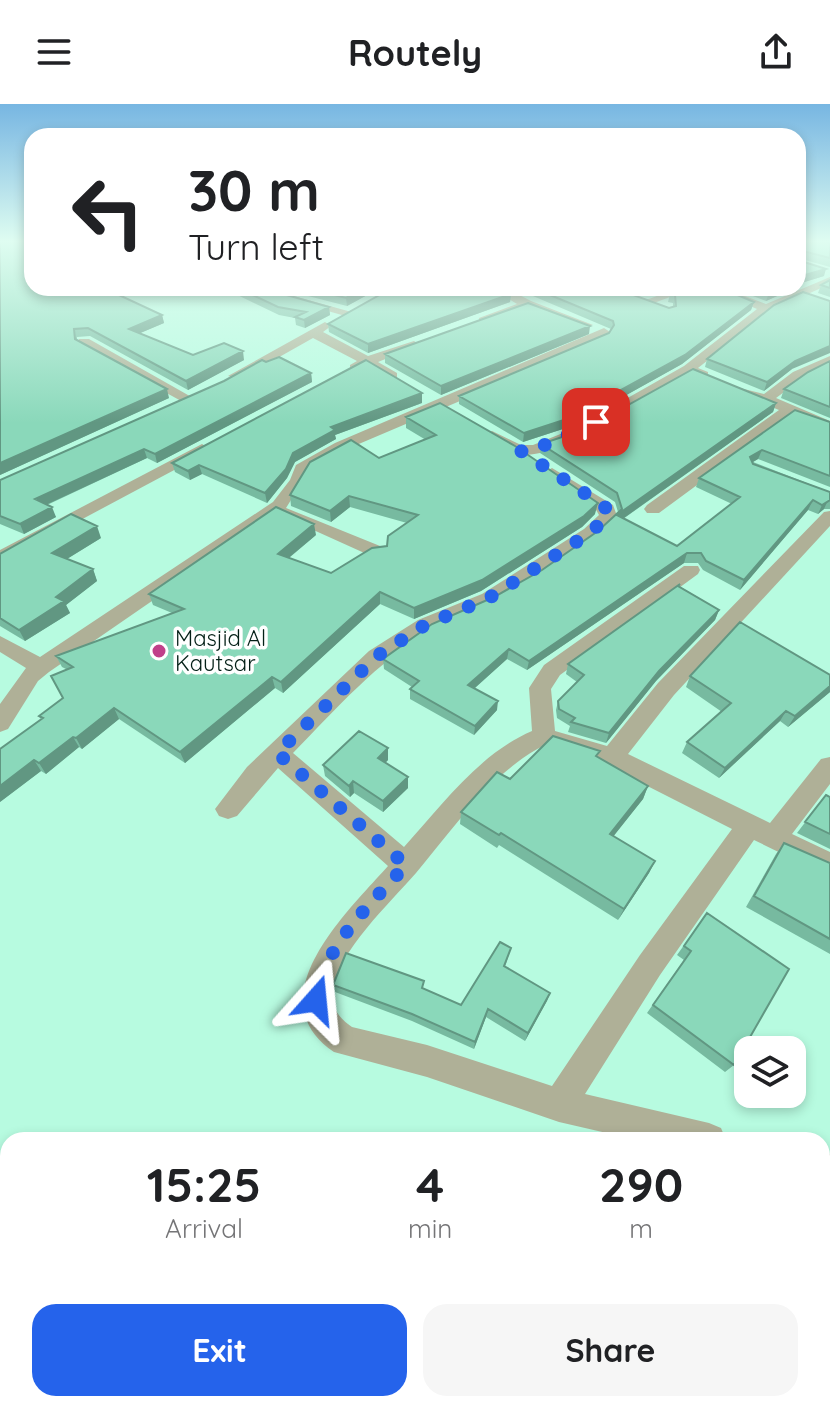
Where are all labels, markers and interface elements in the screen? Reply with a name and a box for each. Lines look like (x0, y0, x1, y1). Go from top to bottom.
icon: menu (32, 30, 76, 74)
text: Routely (348, 30, 482, 75)
icon: share (754, 30, 798, 74)
text: 30 m (188, 155, 320, 225)
icon: left (56, 160, 160, 264)
text: Turn left (188, 224, 324, 269)
pin (562, 388, 630, 456)
icon: arrive (574, 400, 618, 444)
place label: Masjid Al Kautsar (175, 624, 266, 677)
marker: Masjid Al Kautsar (150, 642, 168, 660)
position arrow (274, 958, 358, 1042)
map controls (734, 1036, 806, 1108)
button: layers (734, 1036, 806, 1108)
text: 15:25 (147, 1154, 261, 1214)
text: 4 (416, 1154, 444, 1214)
text: 290 (599, 1154, 683, 1214)
text: Arrival (165, 1212, 243, 1245)
text: min (408, 1212, 452, 1245)
text: m (629, 1212, 653, 1245)
button: Exit (32, 1304, 407, 1396)
button: Share (423, 1304, 798, 1396)

